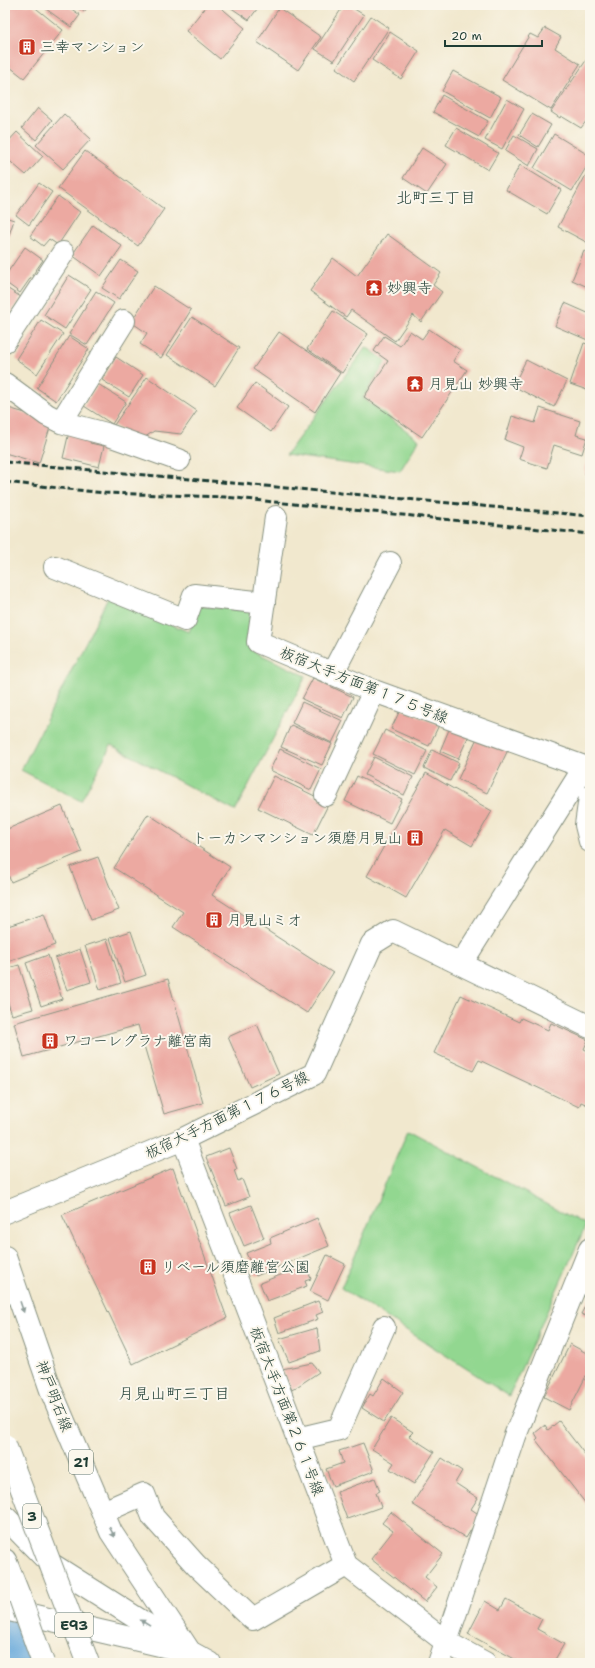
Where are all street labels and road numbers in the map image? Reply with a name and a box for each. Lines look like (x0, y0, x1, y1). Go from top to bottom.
street label: 板宿大手方面第１７５号線 (277, 642, 451, 728)
street label: 板宿大手方面第１７６号線 (142, 1067, 312, 1163)
street label: 板宿大手方面第２６１号線 (245, 1323, 329, 1499)
street label: 神戸明石線 (31, 1357, 77, 1435)
road number: 21 (69, 1450, 93, 1474)
road number: 3 (23, 1504, 41, 1528)
road number: E93 (55, 1613, 93, 1637)

